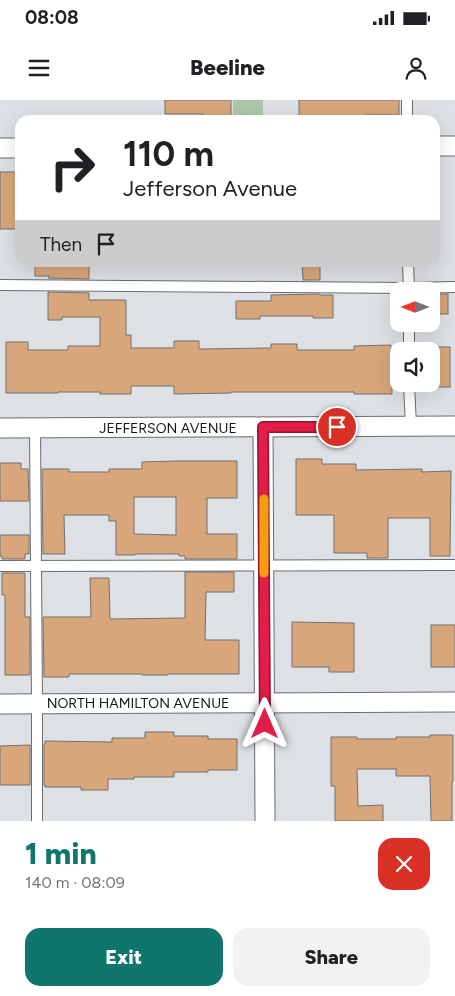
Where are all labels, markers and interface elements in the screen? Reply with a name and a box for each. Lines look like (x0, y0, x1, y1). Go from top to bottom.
text: 08:08 (25, 6, 79, 29)
icon: menu (25, 54, 53, 82)
text: Beeline (190, 54, 265, 81)
icon: person (402, 54, 430, 82)
text: 110 m (123, 133, 214, 175)
icon: right (40, 135, 105, 200)
text: Jefferson Avenue (123, 175, 297, 202)
icon: arrive (92, 230, 120, 258)
text: Then (40, 233, 82, 256)
north arrow (390, 282, 440, 332)
map controls (390, 282, 440, 392)
button: sound (390, 342, 440, 392)
pin (316, 406, 358, 448)
icon: arrive (323, 413, 351, 441)
street label: JEFFERSON AVENUE (99, 420, 237, 437)
street label: NORTH HAMILTON AVENUE (47, 695, 229, 712)
position arrow (238, 697, 290, 749)
text: 1 min (25, 835, 97, 872)
button: close (378, 838, 430, 890)
text: 140 m · 08:09 (25, 873, 125, 892)
button: Exit (25, 928, 223, 986)
button: Share (233, 928, 430, 986)

